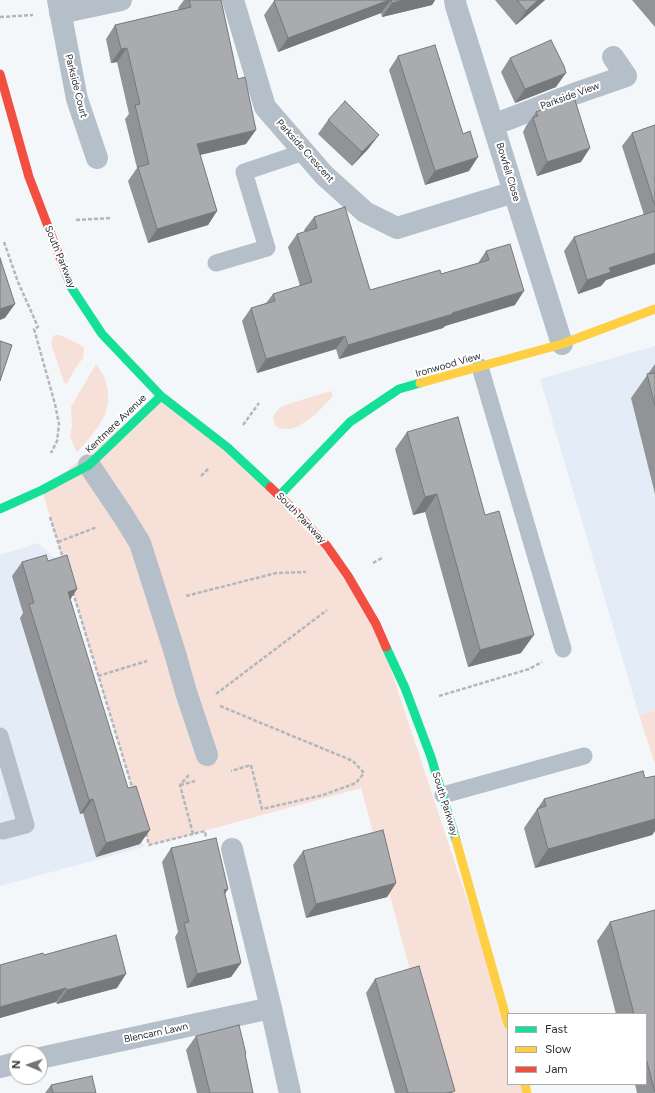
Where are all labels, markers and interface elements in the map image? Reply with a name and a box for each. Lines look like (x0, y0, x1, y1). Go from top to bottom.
street label: Parkside Court (62, 53, 90, 119)
street label: Parkside View (539, 80, 601, 112)
street label: Parkside Crescent (274, 117, 336, 185)
street label: Bowfell Close (493, 141, 523, 203)
street label: South Parkway (42, 224, 78, 290)
street label: Ironwood View (414, 350, 482, 380)
street label: Kentmere Avenue (83, 392, 149, 456)
street label: South Parkway (274, 490, 328, 546)
street label: South Parkway (430, 771, 460, 837)
legend (507, 1013, 647, 1085)
street label: Blencarn Lawn (123, 1020, 189, 1046)
text: Fast (545, 1022, 568, 1036)
text: Slow (545, 1042, 571, 1056)
north arrow (8, 1045, 48, 1085)
text: N (10, 1060, 23, 1069)
text: Jam (545, 1062, 568, 1076)

